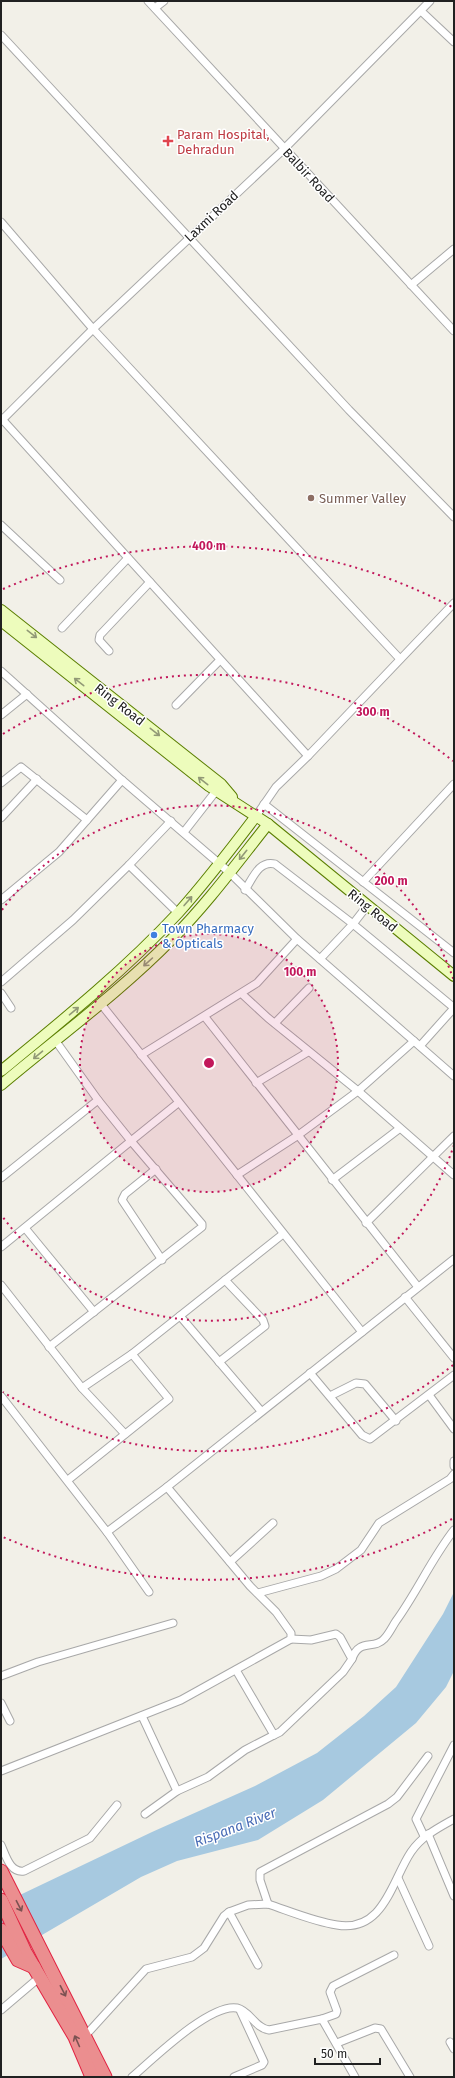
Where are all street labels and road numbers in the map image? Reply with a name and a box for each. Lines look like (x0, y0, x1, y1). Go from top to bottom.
street label: Balbir Road (280, 145, 337, 205)
street label: Laxmi Road (181, 188, 241, 245)
street label: Ring Road (92, 680, 148, 729)
street label: Ring Road (345, 886, 400, 935)

